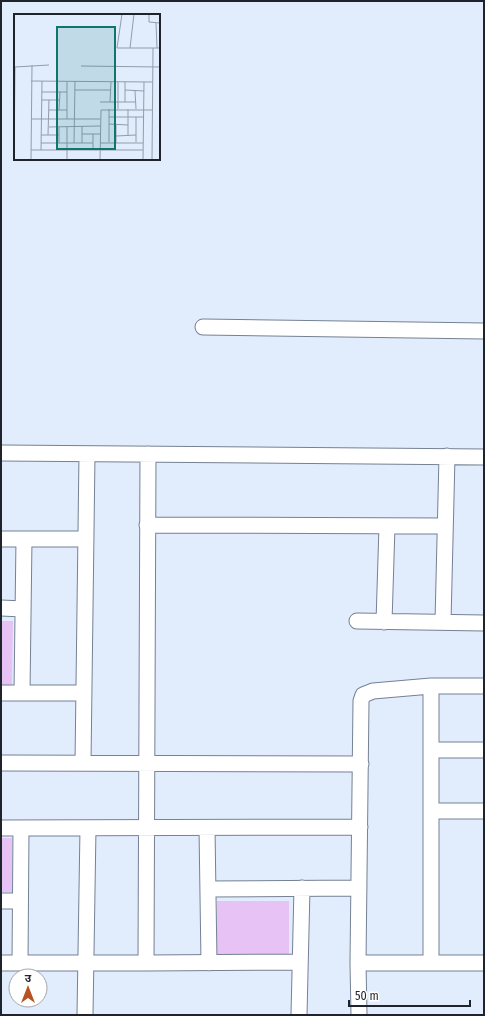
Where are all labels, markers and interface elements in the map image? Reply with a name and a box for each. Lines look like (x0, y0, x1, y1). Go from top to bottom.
inset map (14, 14, 160, 160)
north arrow (8, 968, 48, 1008)
text: उ (25, 972, 32, 985)
scale bar (349, 982, 470, 1008)
text: 50 m (355, 989, 379, 1003)

